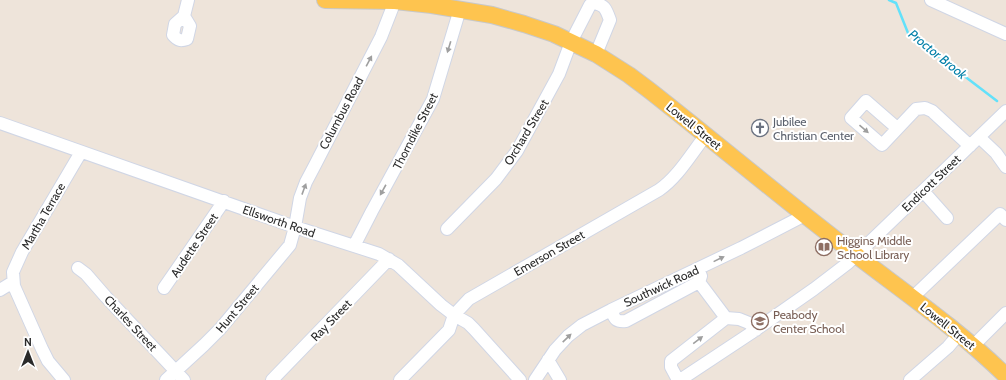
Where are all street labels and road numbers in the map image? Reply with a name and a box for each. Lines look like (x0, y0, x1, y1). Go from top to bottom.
street label: Columbus Road (316, 74, 366, 152)
street label: Thorndike Street (389, 90, 441, 172)
street label: Orchard Street (500, 96, 552, 168)
street label: Lowell Street (663, 99, 725, 153)
street label: Endicott Street (898, 151, 964, 215)
street label: Martha Terrace (18, 180, 68, 252)
street label: Ellsworth Road (241, 202, 317, 240)
street label: Audette Street (167, 210, 221, 280)
street label: Emerson Street (511, 227, 587, 279)
street label: Southwick Road (621, 262, 701, 310)
street label: Hunt Street (212, 281, 262, 335)
street label: Charles Street (101, 292, 161, 354)
street label: Ray Street (307, 296, 355, 344)
street label: Lowell Street (917, 299, 979, 353)

